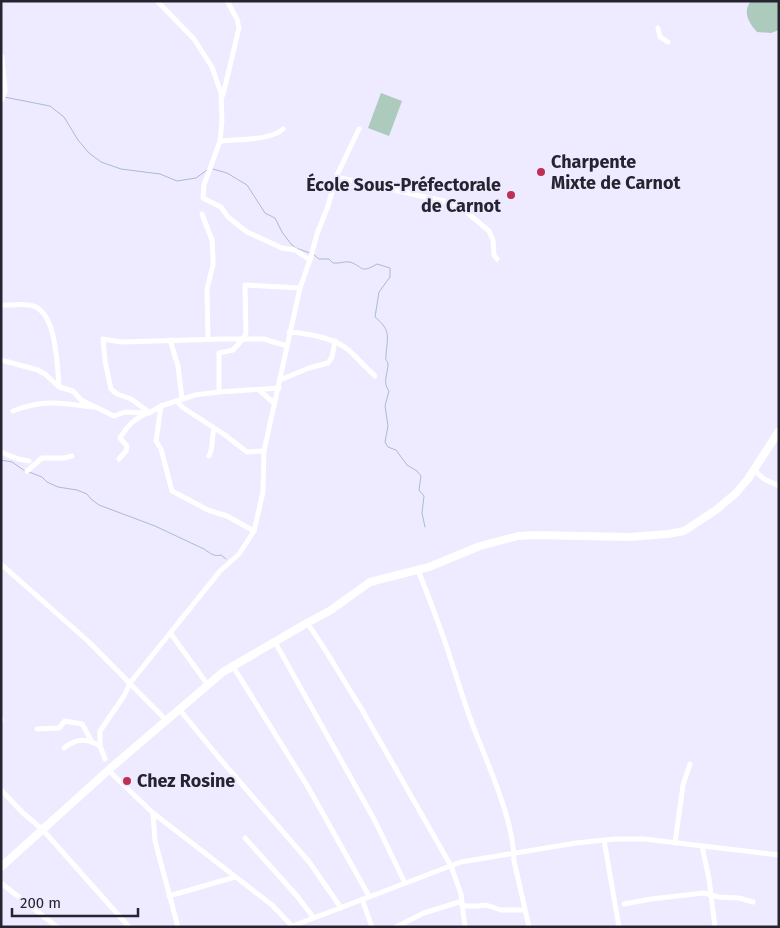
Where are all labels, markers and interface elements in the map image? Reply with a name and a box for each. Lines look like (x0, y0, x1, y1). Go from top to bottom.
place label: Charpente Mixte de Carnot (551, 151, 681, 194)
marker: Charpente Mixte de Carnot (535, 166, 547, 178)
place label: École Sous-Préfectorale de Carnot (306, 173, 502, 217)
marker: École Sous-Préfectorale de Carnot (505, 189, 517, 201)
place label: Chez Rosine (137, 770, 235, 792)
marker: Chez Rosine (121, 775, 133, 787)
scale bar (12, 886, 139, 918)
text: 200 m (20, 894, 61, 912)

